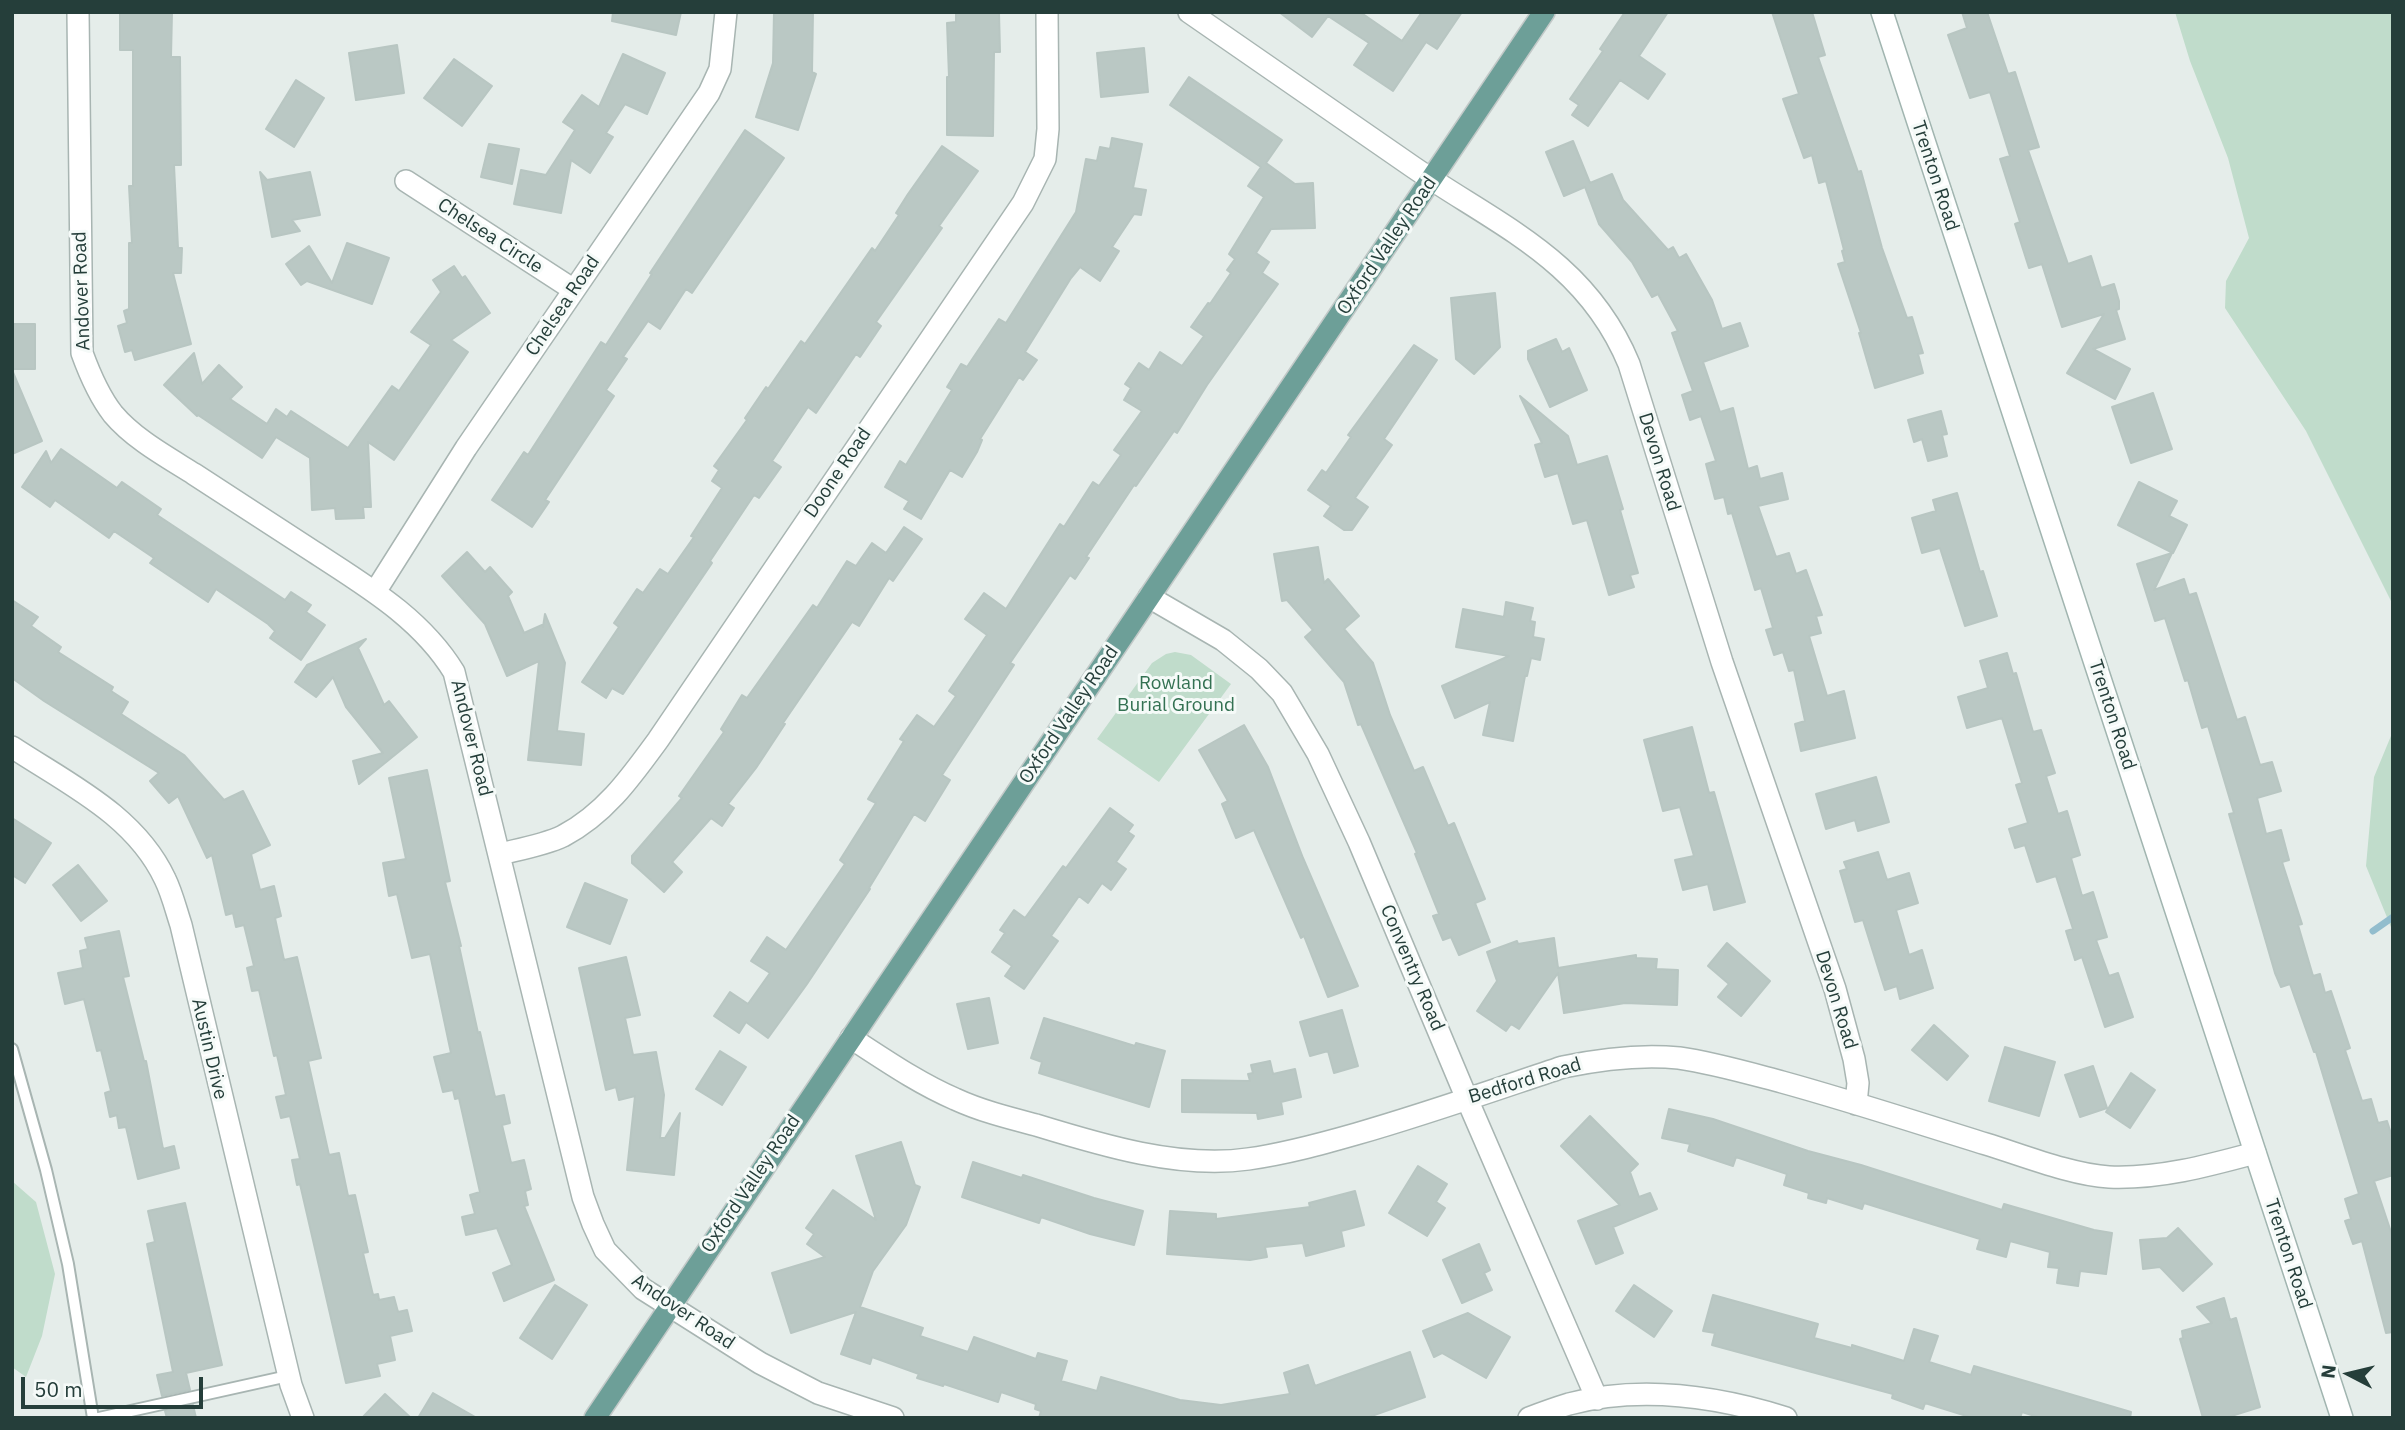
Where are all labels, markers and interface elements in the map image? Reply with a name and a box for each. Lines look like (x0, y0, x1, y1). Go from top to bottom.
street label: Trenton Road (1906, 118, 1964, 234)
street label: Oxford Valley Road (1332, 173, 1442, 319)
street label: Chelsea Circle (433, 193, 547, 279)
street label: Andover Road (69, 231, 95, 351)
street label: Chelsea Road (521, 251, 605, 361)
street label: Devon Road (1633, 410, 1685, 514)
street label: Doone Road (800, 424, 876, 522)
street label: Oxford Valley Road (1014, 642, 1124, 788)
street label: Trenton Road (2083, 657, 2141, 773)
park label: Rowland Burial Ground (1117, 673, 1235, 717)
street label: Andover Road (446, 677, 496, 799)
street label: Conventry Road (1375, 901, 1449, 1035)
street label: Devon Road (1810, 948, 1862, 1052)
street label: Austin Drive (186, 996, 232, 1102)
street label: Bedford Road (1466, 1053, 1584, 1109)
street label: Oxford Valley Road (696, 1111, 806, 1257)
street label: Trenton Road (2259, 1196, 2317, 1312)
street label: Andover Road (627, 1269, 739, 1355)
north arrow (2314, 1339, 2384, 1409)
text: N (2315, 1363, 2341, 1380)
scale bar (24, 1364, 206, 1408)
text: 50 m (34, 1375, 83, 1403)

